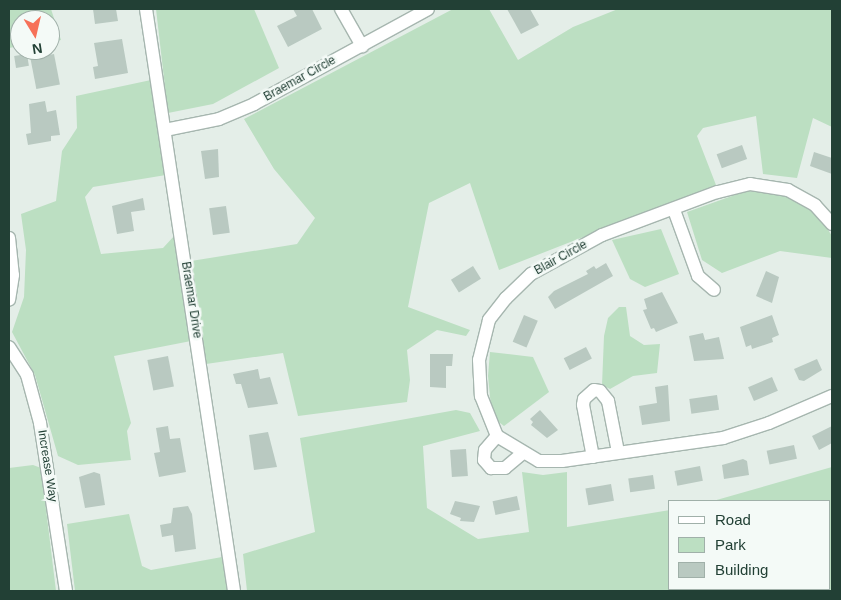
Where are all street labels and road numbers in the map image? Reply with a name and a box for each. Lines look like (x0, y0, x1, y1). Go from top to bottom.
street label: Braemar Circle (262, 53, 338, 105)
street label: Blair Circle (532, 238, 590, 278)
street label: Braemar Drive (178, 261, 204, 339)
street label: Increase Way (34, 429, 60, 503)

